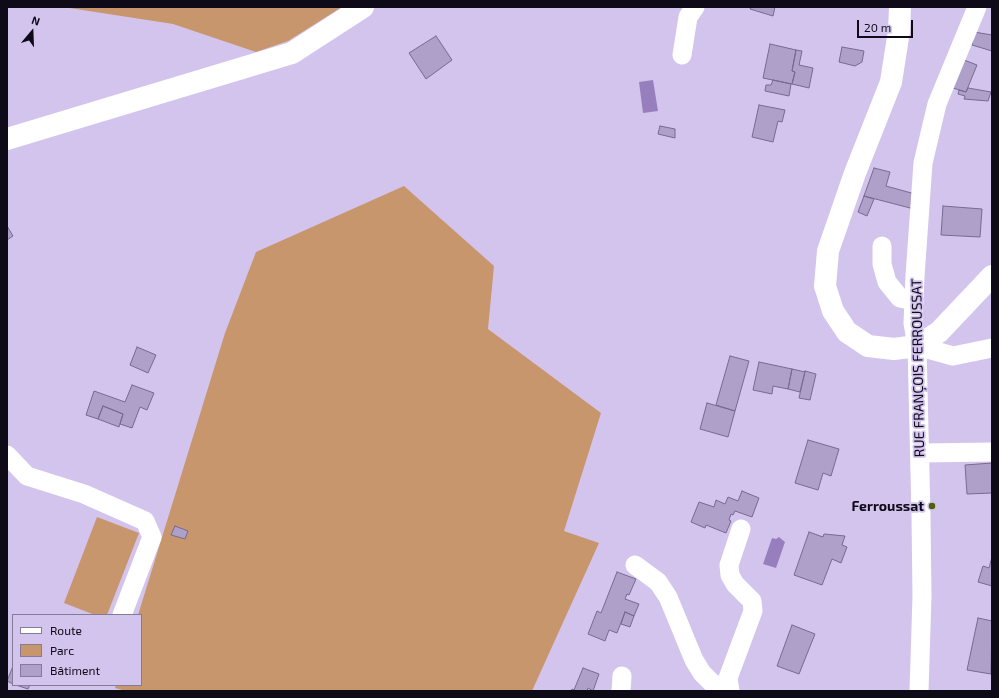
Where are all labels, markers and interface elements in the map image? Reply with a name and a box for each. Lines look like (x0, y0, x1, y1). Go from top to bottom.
north arrow (12, 12, 52, 52)
scale bar (859, 12, 915, 38)
text: N (30, 13, 42, 28)
text: 20 m (864, 20, 891, 34)
street label: RUE FRANÇOIS FERROUSSAT (908, 279, 928, 457)
place label: Ferroussat (852, 498, 924, 514)
marker: Ferroussat (927, 501, 937, 511)
legend (12, 614, 142, 686)
text: Route (50, 623, 82, 637)
text: Parc (50, 643, 74, 657)
text: Bâtiment (50, 663, 100, 677)

